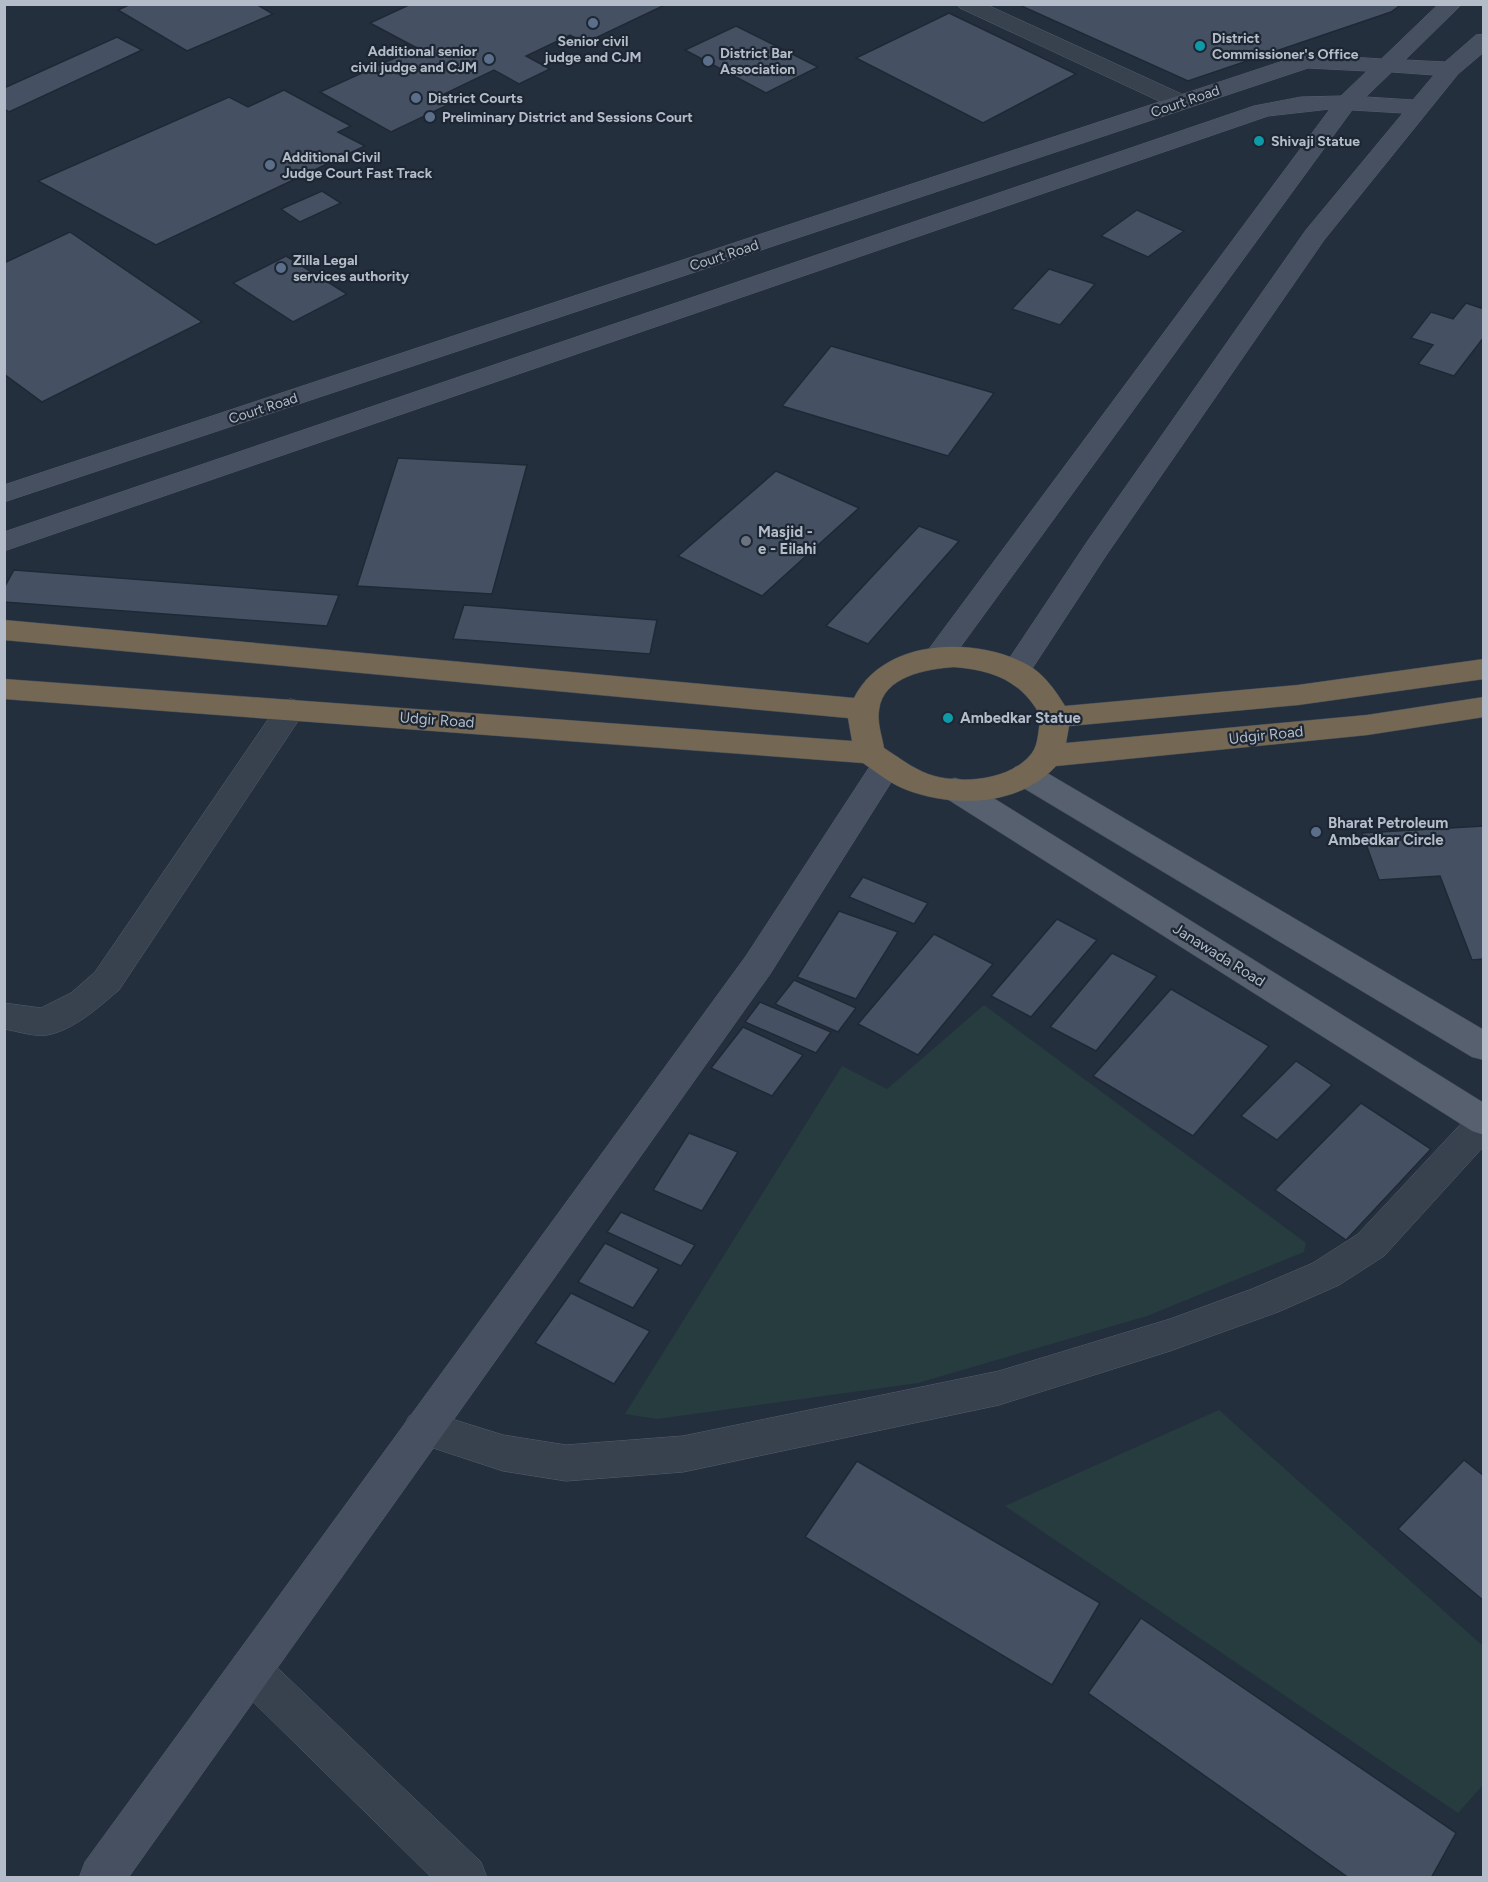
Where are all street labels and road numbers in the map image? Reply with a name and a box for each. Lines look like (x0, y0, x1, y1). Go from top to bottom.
street label: Court Road (1148, 82, 1222, 121)
street label: Court Road (687, 236, 761, 275)
street label: Court Road (226, 389, 300, 428)
street label: Udgir Road (399, 708, 475, 732)
street label: Udgir Road (1228, 722, 1304, 748)
street label: Janawada Road (1170, 919, 1268, 991)

